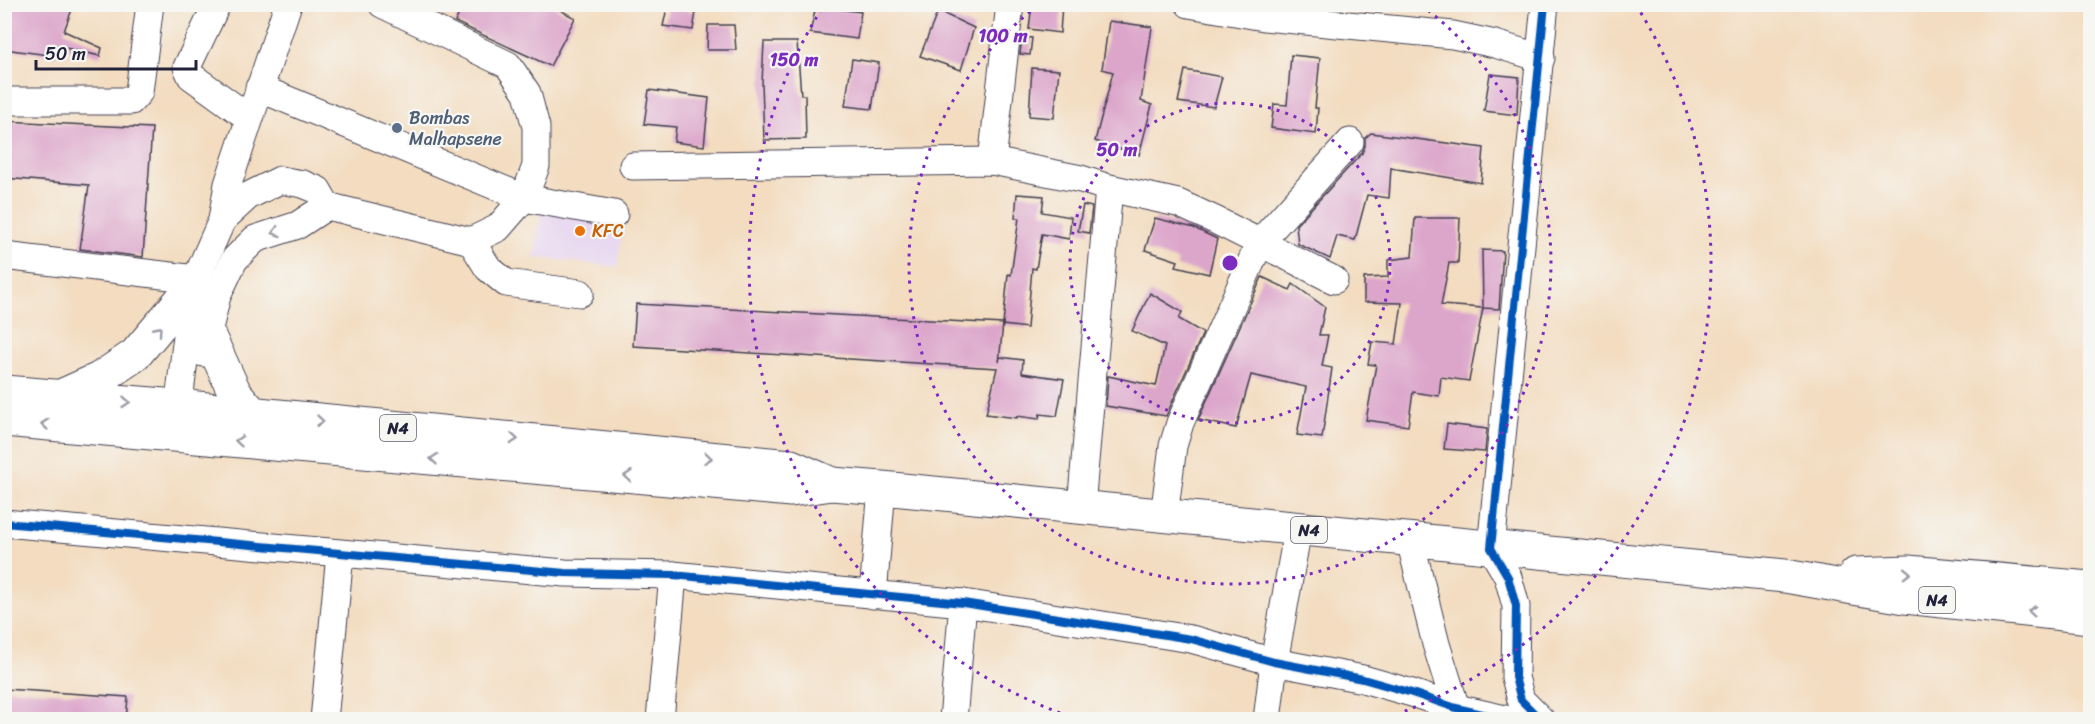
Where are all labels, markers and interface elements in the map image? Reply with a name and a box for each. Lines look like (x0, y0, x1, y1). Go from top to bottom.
text: 100 m (979, 20, 1028, 52)
scale bar (36, 33, 196, 71)
text: 50 m (45, 38, 86, 70)
text: 150 m (770, 44, 818, 76)
place label: Bombas Malhapsene (409, 102, 502, 155)
marker: Bombas Malhapsene (390, 121, 404, 135)
text: 50 m (1097, 134, 1138, 166)
place label: KFC (592, 215, 624, 247)
marker: KFC (573, 224, 587, 238)
one-way arrow (271, 225, 282, 238)
centre of rings (1220, 253, 1240, 273)
one-way arrow (151, 326, 162, 337)
one-way arrow (121, 395, 130, 408)
one-way arrow (315, 414, 324, 427)
road number: N4 (380, 415, 416, 441)
one-way arrow (41, 418, 50, 431)
one-way arrow (509, 432, 518, 445)
one-way arrow (235, 435, 244, 448)
one-way arrow (703, 451, 712, 464)
one-way arrow (429, 453, 438, 466)
one-way arrow (623, 470, 632, 483)
road number: N4 (1291, 517, 1327, 543)
one-way arrow (1902, 567, 1911, 579)
road number: N4 (1919, 587, 1955, 613)
one-way arrow (2028, 605, 2037, 618)

